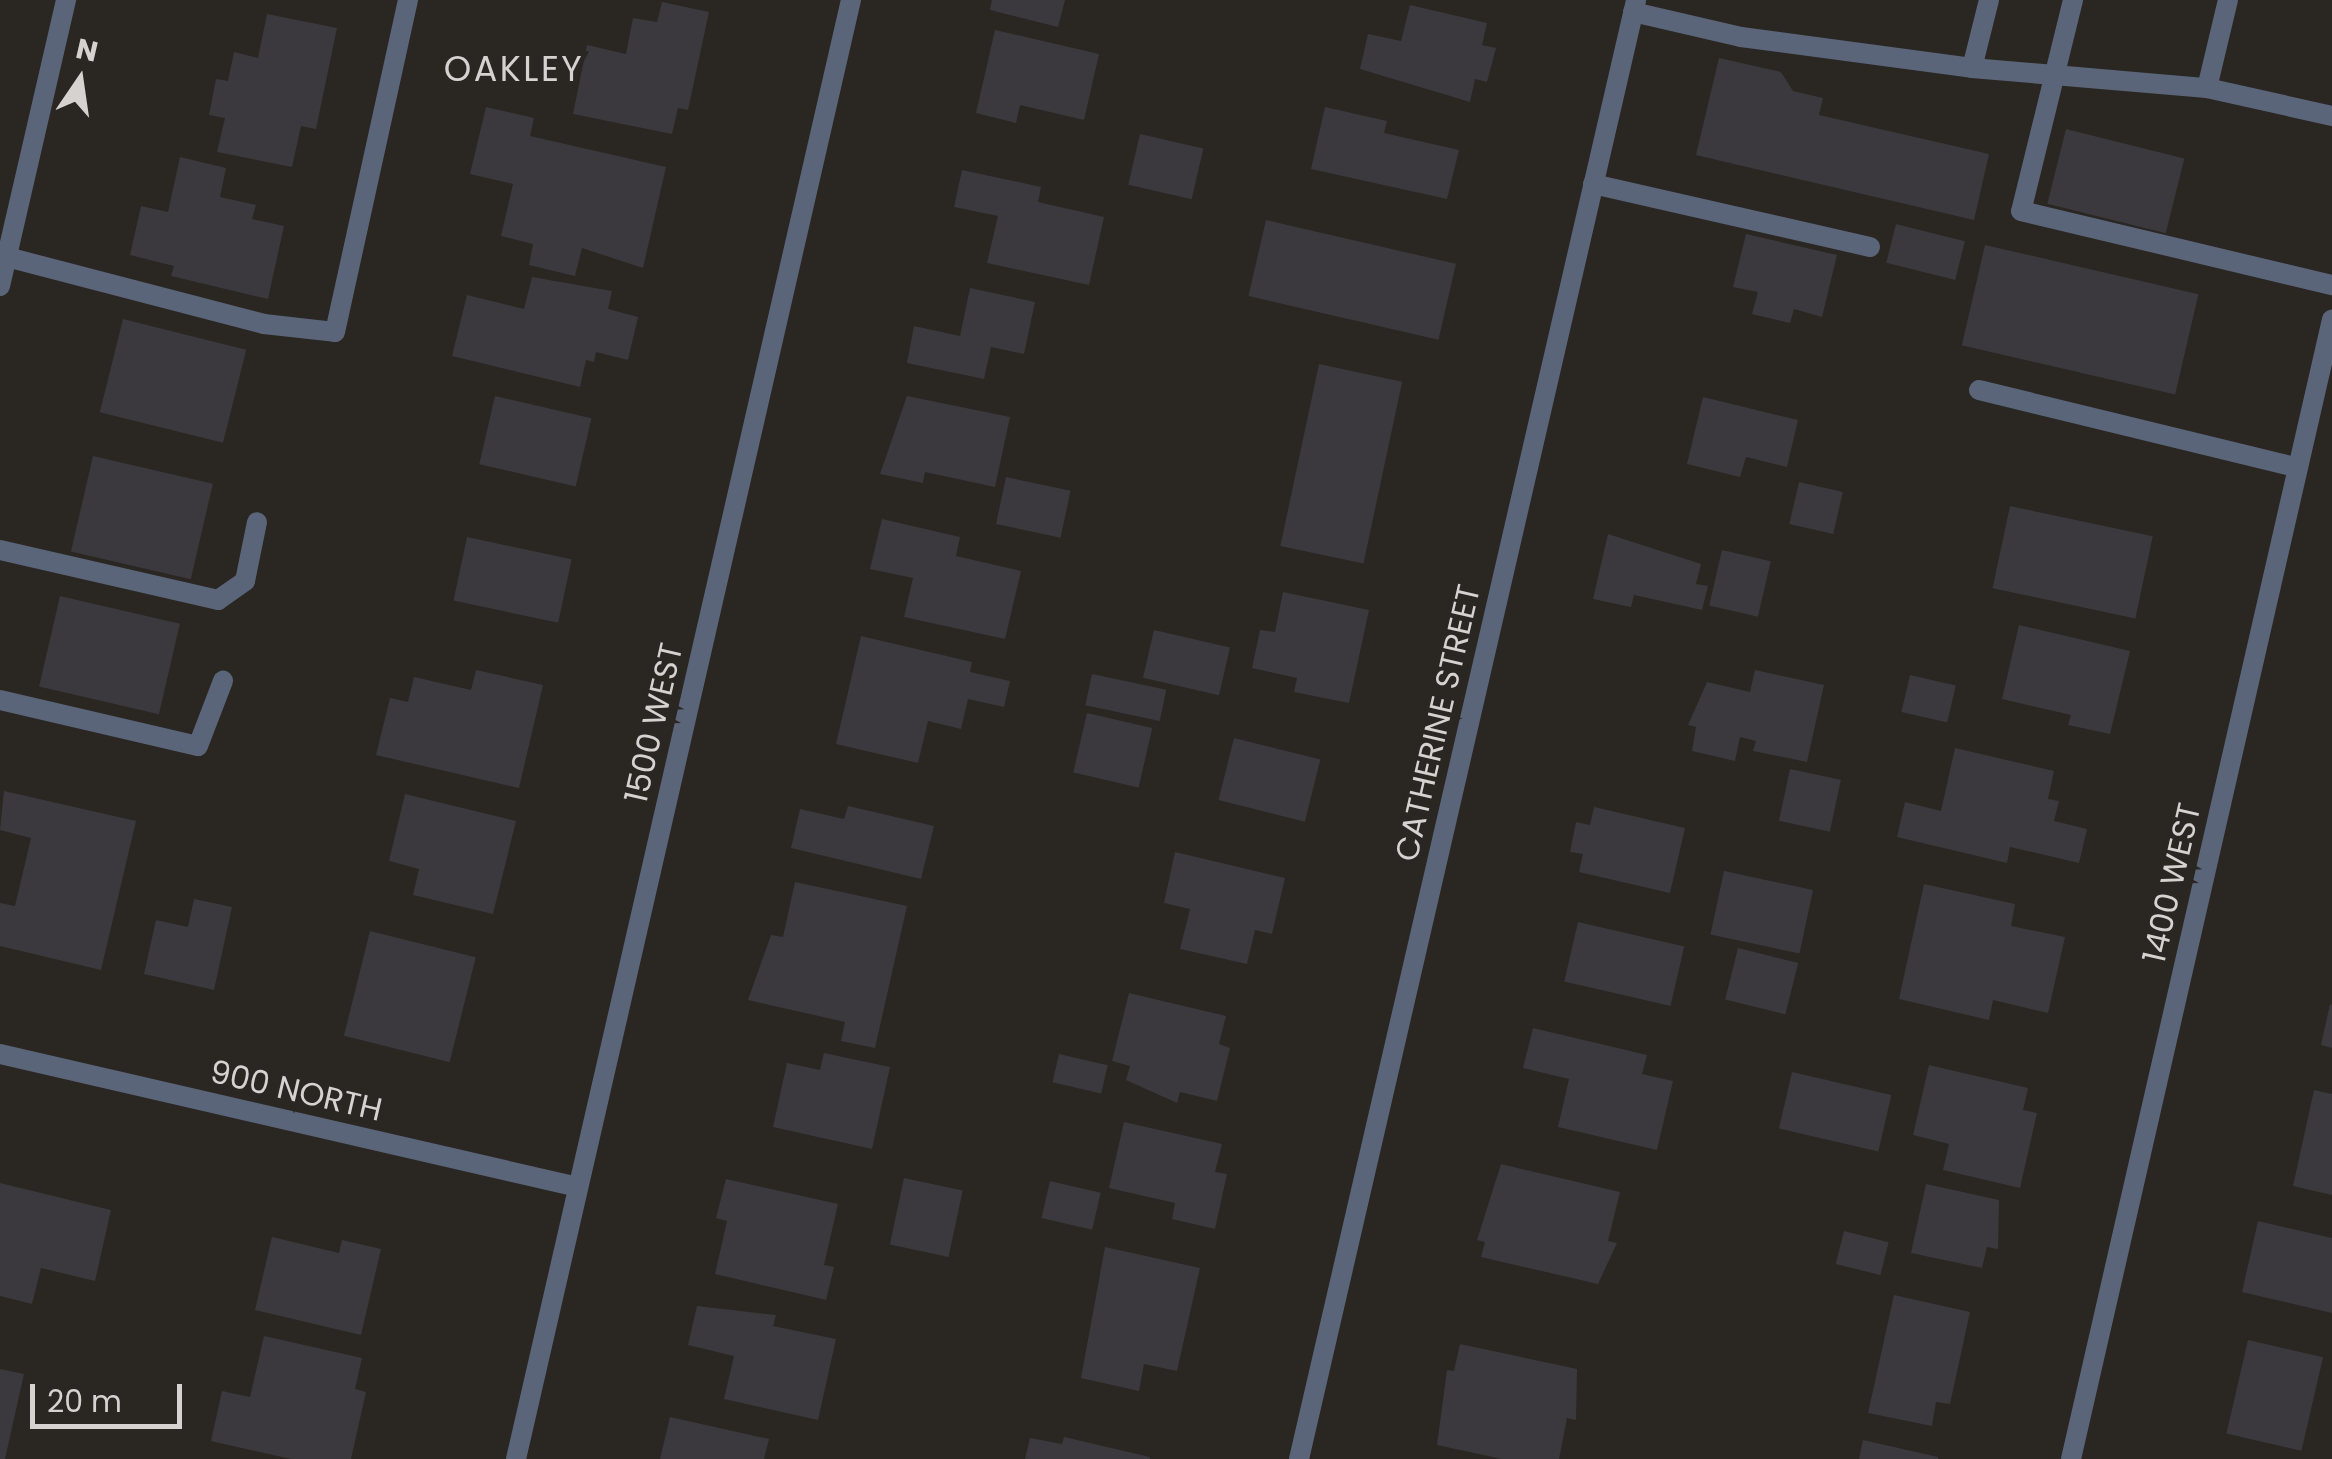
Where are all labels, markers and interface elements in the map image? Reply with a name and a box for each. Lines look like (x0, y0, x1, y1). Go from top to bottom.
text: N (72, 29, 102, 72)
north arrow (30, 30, 130, 130)
district label: OAKLEY (444, 48, 584, 90)
street label: CATHERINE STREET (1388, 581, 1488, 865)
street label: 1500 WEST (617, 639, 691, 807)
street label: 1400 WEST (2135, 799, 2209, 967)
street label: 900 NORTH (206, 1053, 386, 1129)
scale bar (35, 1364, 188, 1426)
text: 20 m (47, 1380, 122, 1423)

